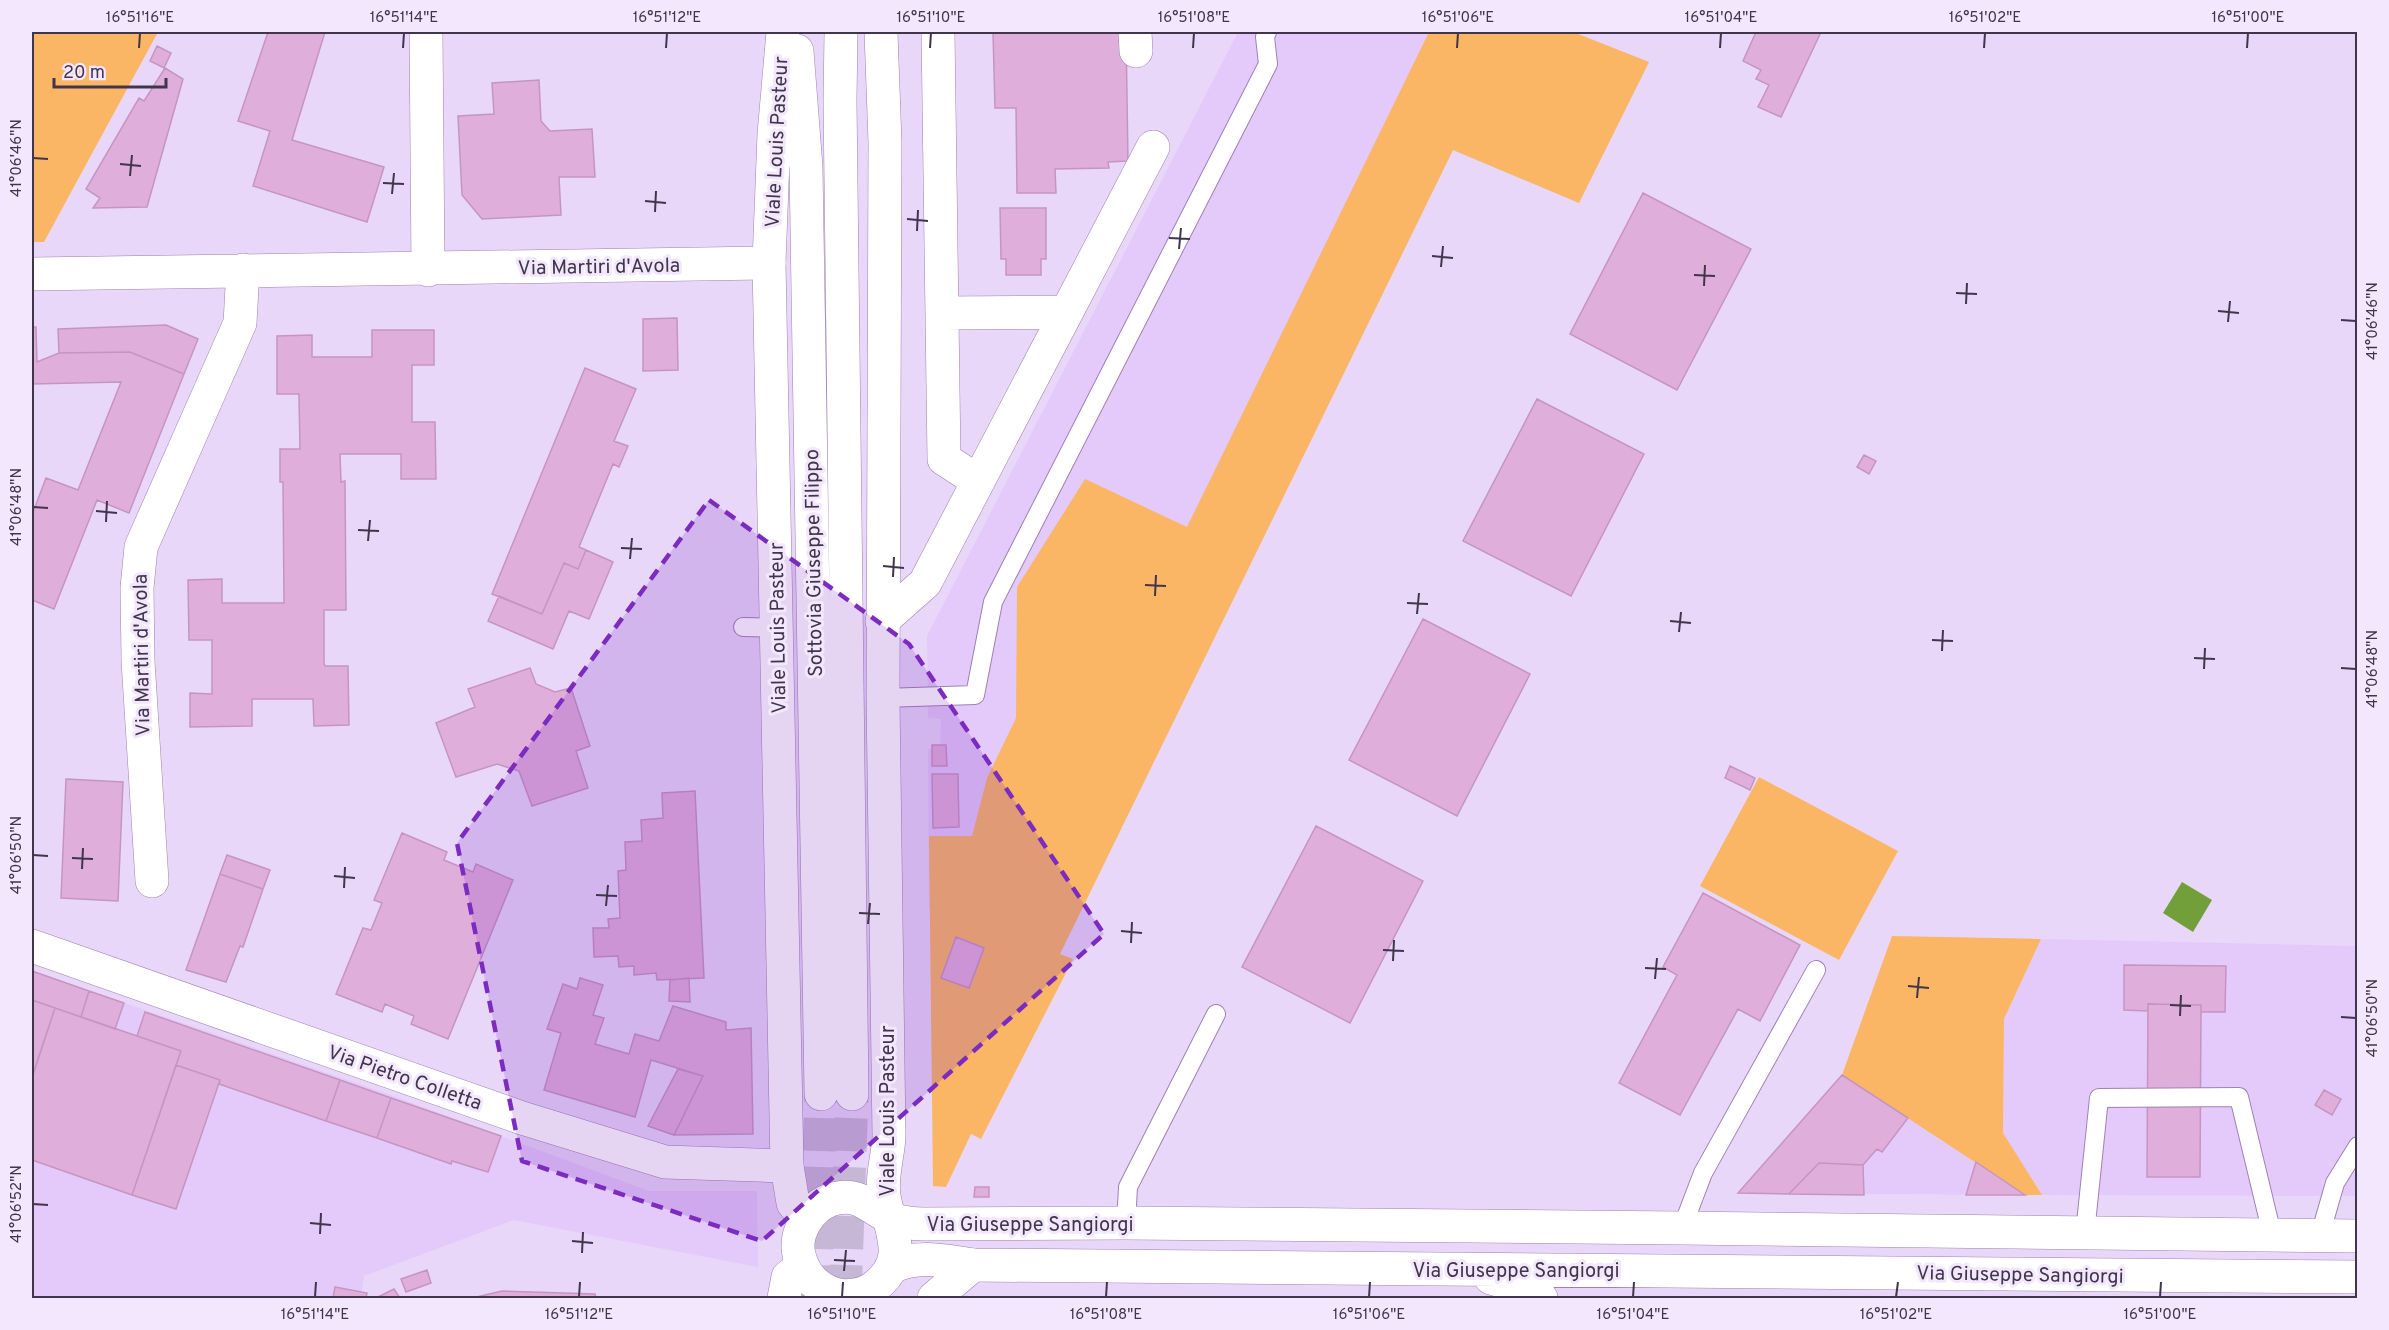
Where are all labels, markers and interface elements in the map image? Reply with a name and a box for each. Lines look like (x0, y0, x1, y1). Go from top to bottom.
text: 16°51'16"E (106, 9, 174, 28)
text: 16°51'14"E (370, 9, 438, 28)
text: 16°51'12"E (633, 9, 701, 28)
text: 16°51'10"E (896, 9, 966, 28)
text: 16°51'08"E (1158, 9, 1230, 28)
text: 16°51'06"E (1422, 9, 1494, 28)
text: 16°51'04"E (1685, 9, 1757, 28)
text: 16°51'02"E (1949, 9, 2021, 28)
text: 16°51'00"E (2212, 9, 2284, 28)
scale bar (54, 51, 166, 89)
street label: Viale Louis Pasteur (761, 56, 795, 228)
text: 20 m (63, 62, 105, 85)
text: 41°06'46"N (8, 119, 27, 197)
street label: Via Martiri d'Avola (518, 254, 681, 282)
text: 41°06'46"N (2364, 282, 2383, 360)
street label: Sottovia Giuseppe Filippo (800, 449, 830, 677)
text: 41°06'48"N (8, 468, 27, 546)
street label: Viale Louis Pasteur (765, 542, 793, 714)
street label: Via Martiri d'Avola (129, 573, 157, 736)
text: 41°06'48"N (2364, 630, 2383, 708)
text: 41°06'50"N (8, 816, 27, 894)
text: 41°06'50"N (2364, 979, 2383, 1057)
street label: Viale Louis Pasteur (876, 1025, 902, 1197)
street label: Via Pietro Colletta (324, 1040, 485, 1118)
text: 41°06'52"N (8, 1165, 27, 1243)
street label: Via Giuseppe Sangiorgi (926, 1213, 1134, 1239)
street label: Via Giuseppe Sangiorgi (1412, 1259, 1620, 1285)
street label: Via Giuseppe Sangiorgi (1916, 1261, 2124, 1291)
text: 16°51'14"E (281, 1306, 349, 1325)
text: 16°51'12"E (545, 1306, 613, 1325)
text: 16°51'10"E (807, 1306, 877, 1325)
text: 16°51'08"E (1070, 1306, 1142, 1325)
text: 16°51'06"E (1333, 1306, 1405, 1325)
text: 16°51'04"E (1597, 1306, 1669, 1325)
text: 16°51'02"E (1860, 1306, 1932, 1325)
text: 16°51'00"E (2124, 1306, 2196, 1325)

